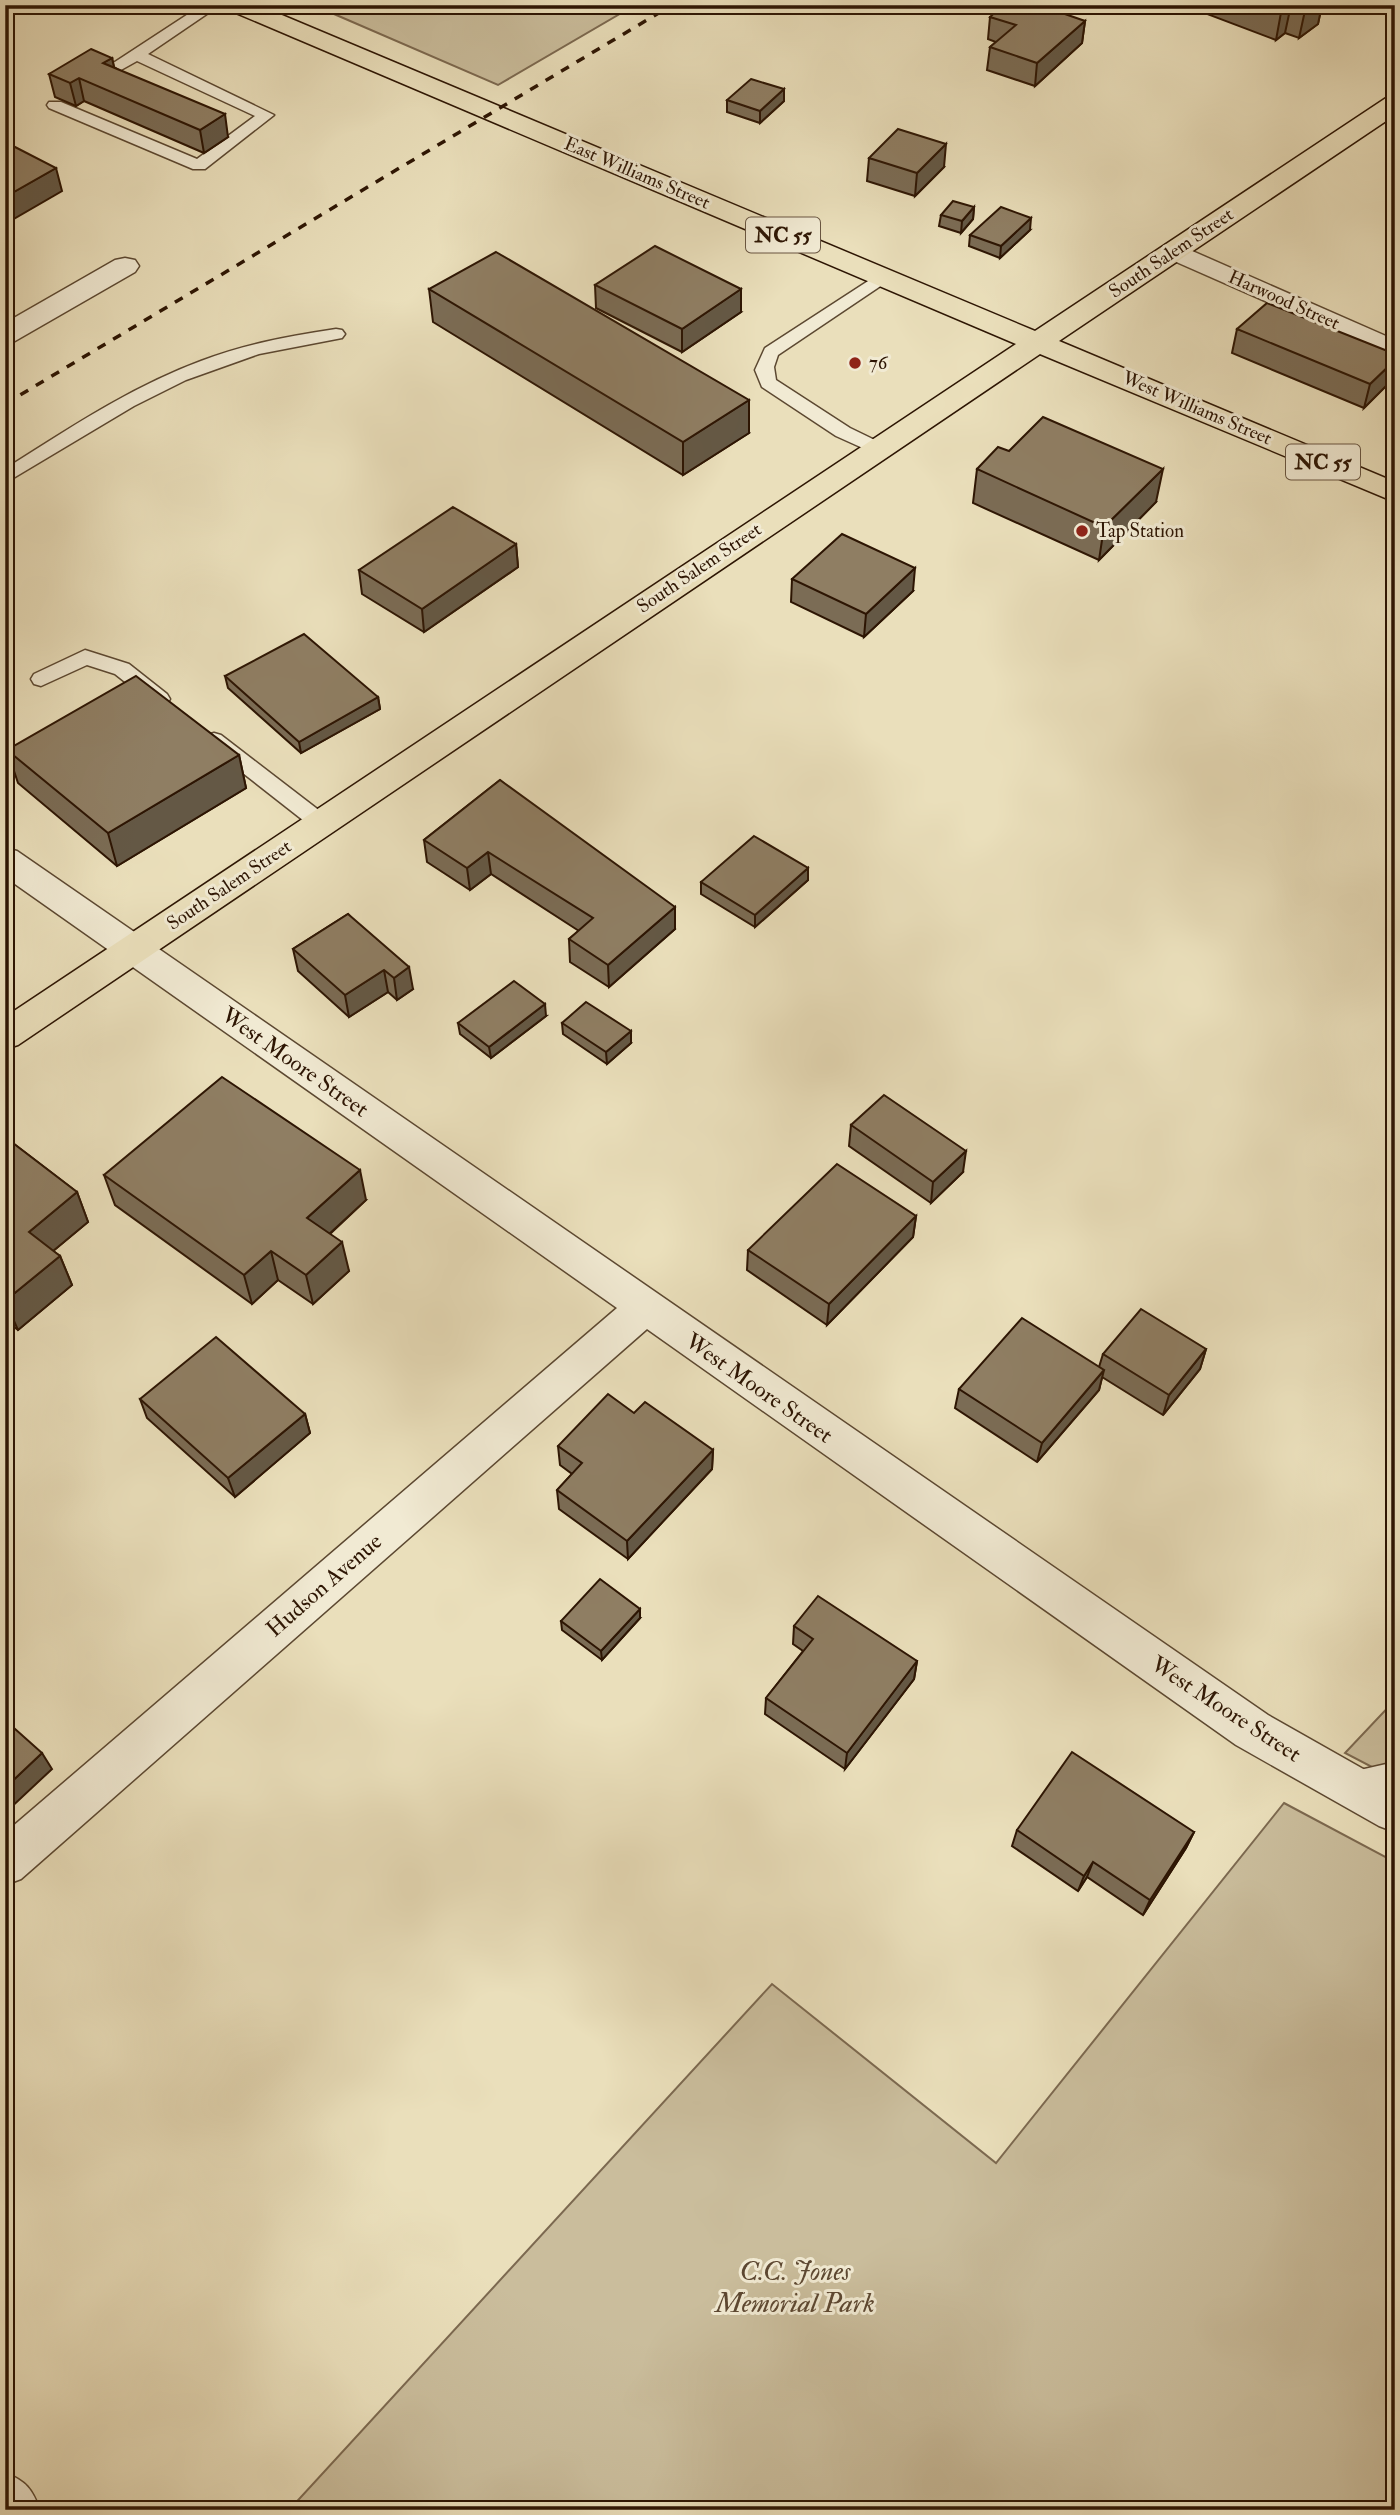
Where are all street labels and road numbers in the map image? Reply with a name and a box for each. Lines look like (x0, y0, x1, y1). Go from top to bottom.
street label: East Williams Street (560, 131, 714, 215)
street label: South Salem Street (1104, 202, 1238, 304)
road number: NC 55 (746, 218, 820, 252)
street label: Harwood Street (1225, 265, 1343, 335)
street label: West Williams Street (1118, 365, 1275, 450)
road number: NC 55 (1286, 444, 1360, 480)
street label: South Salem Street (632, 517, 766, 619)
street label: South Salem Street (162, 834, 296, 936)
street label: West Moore Street (215, 1000, 374, 1124)
street label: West Moore Street (679, 1326, 838, 1450)
street label: Hudson Avenue (260, 1527, 388, 1643)
street label: West Moore Street (1145, 1649, 1307, 1768)

